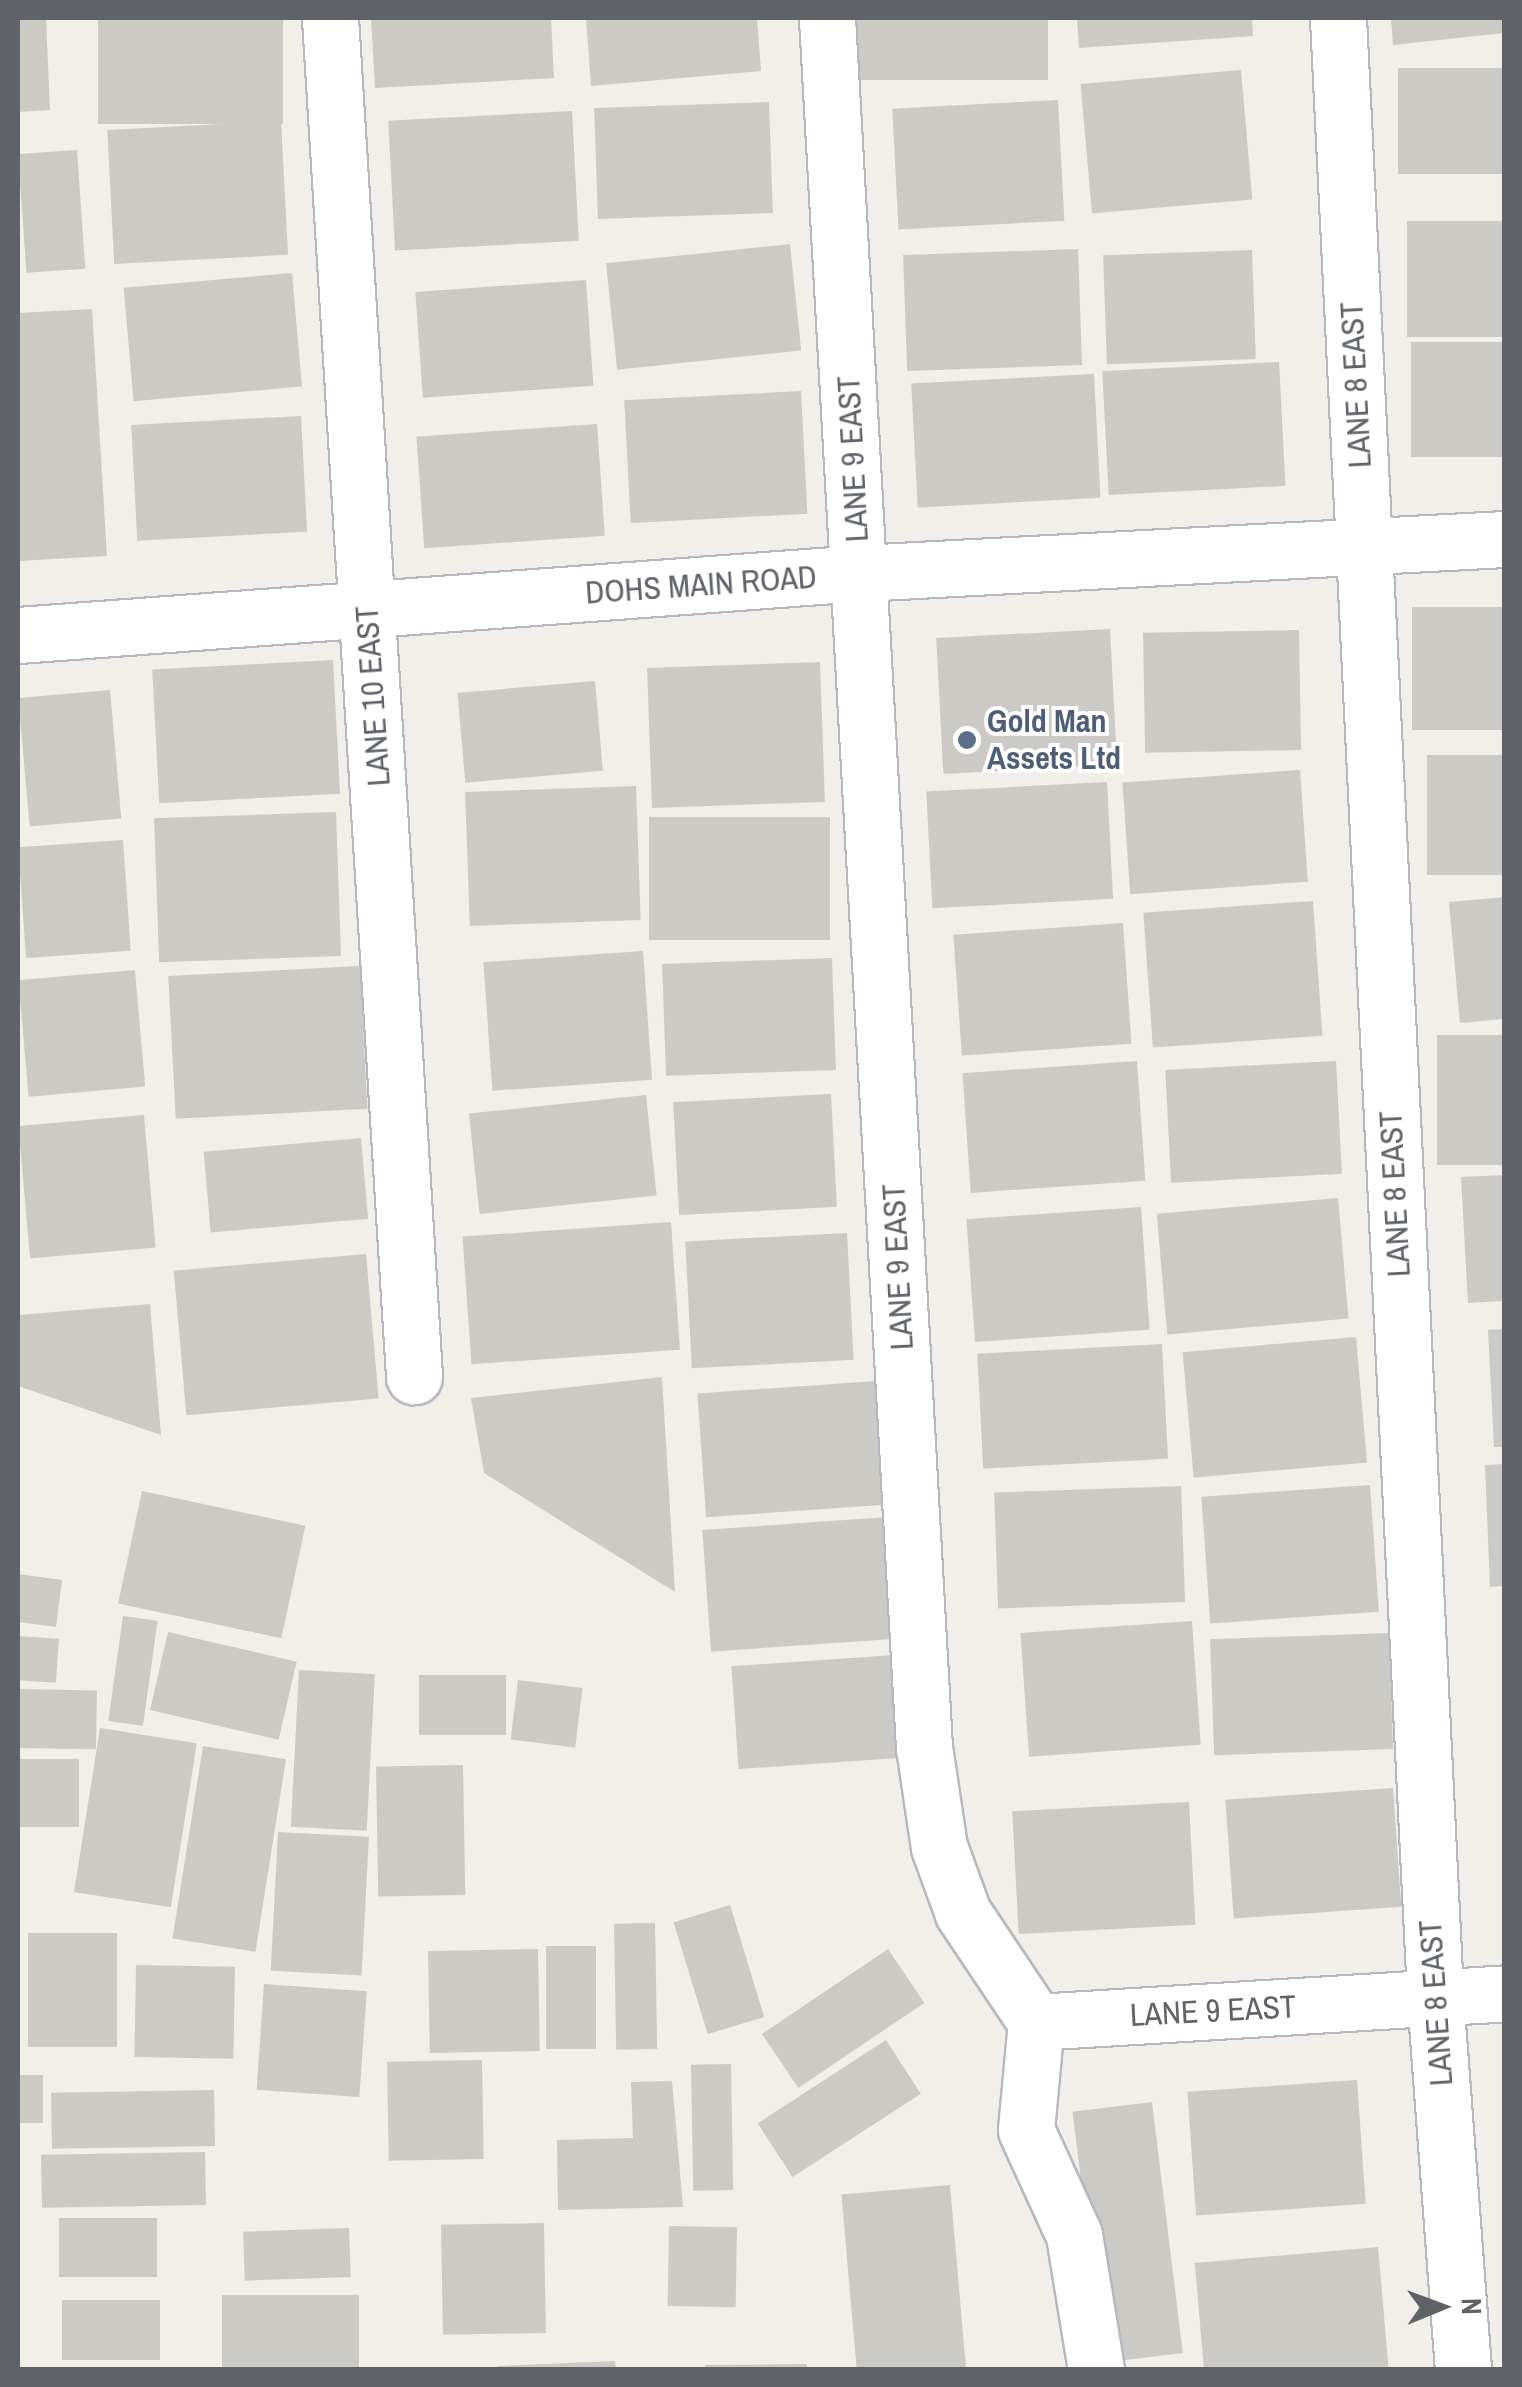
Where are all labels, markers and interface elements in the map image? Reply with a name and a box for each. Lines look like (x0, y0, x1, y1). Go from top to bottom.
street label: LANE 8 EAST (1332, 301, 1380, 469)
street label: LANE 9 EAST (829, 375, 877, 543)
street label: DOHS MAIN ROAD (584, 558, 818, 612)
street label: LANE 10 EAST (348, 604, 398, 788)
place label: Gold Man Assets Ltd (987, 703, 1121, 778)
marker: Gold Man Assets Ltd (956, 729, 978, 751)
street label: LANE 8 EAST (1371, 1110, 1419, 1278)
street label: LANE 9 EAST (874, 1183, 922, 1351)
street label: LANE 8 EAST (1411, 1919, 1461, 2087)
street label: LANE 9 EAST (1129, 1987, 1297, 2035)
north arrow (1392, 2257, 1492, 2357)
text: N (1453, 2298, 1491, 2315)

